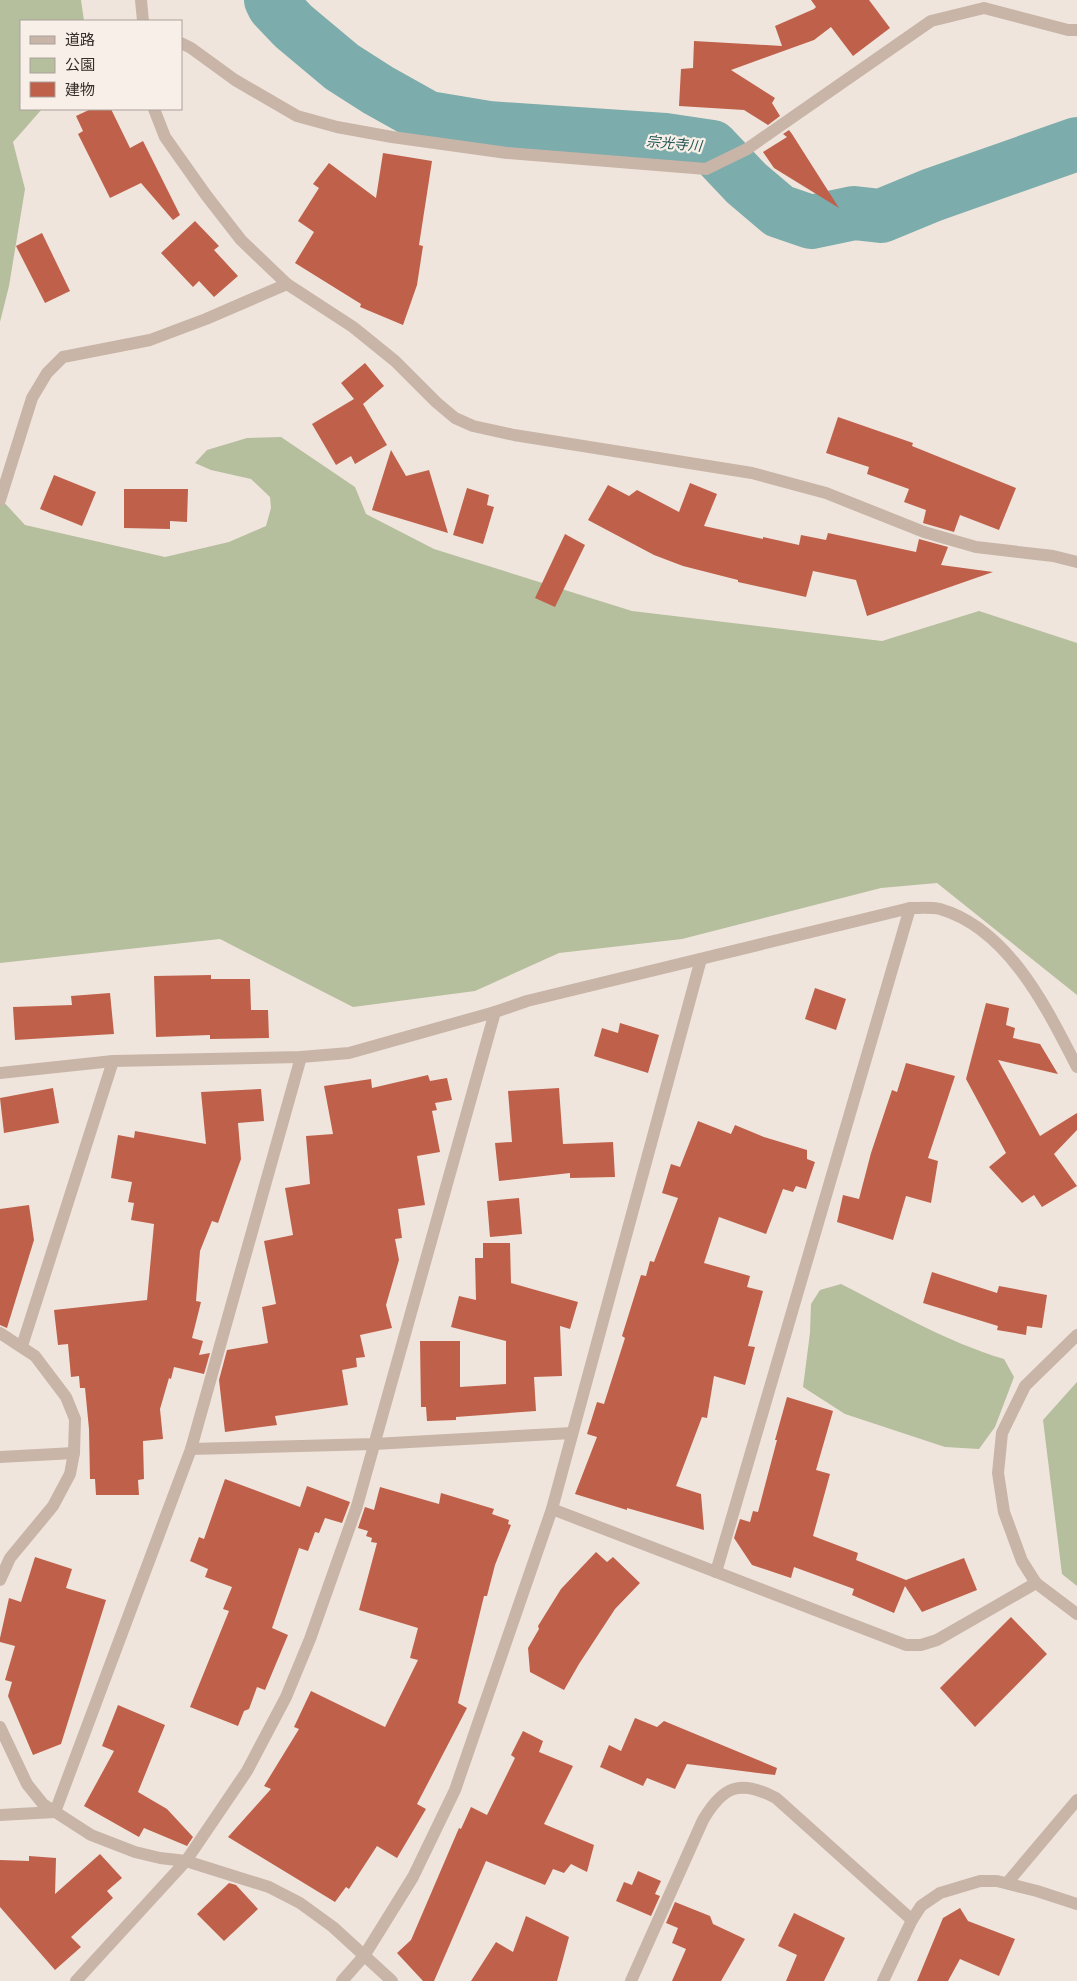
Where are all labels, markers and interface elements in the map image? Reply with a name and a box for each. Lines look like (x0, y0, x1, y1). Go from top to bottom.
legend (20, 20, 182, 110)
text: 道路 (65, 31, 95, 49)
text: 公園 (65, 56, 95, 74)
text: 建物 (65, 81, 95, 99)
water label: 宗光寺川 (645, 133, 705, 155)

